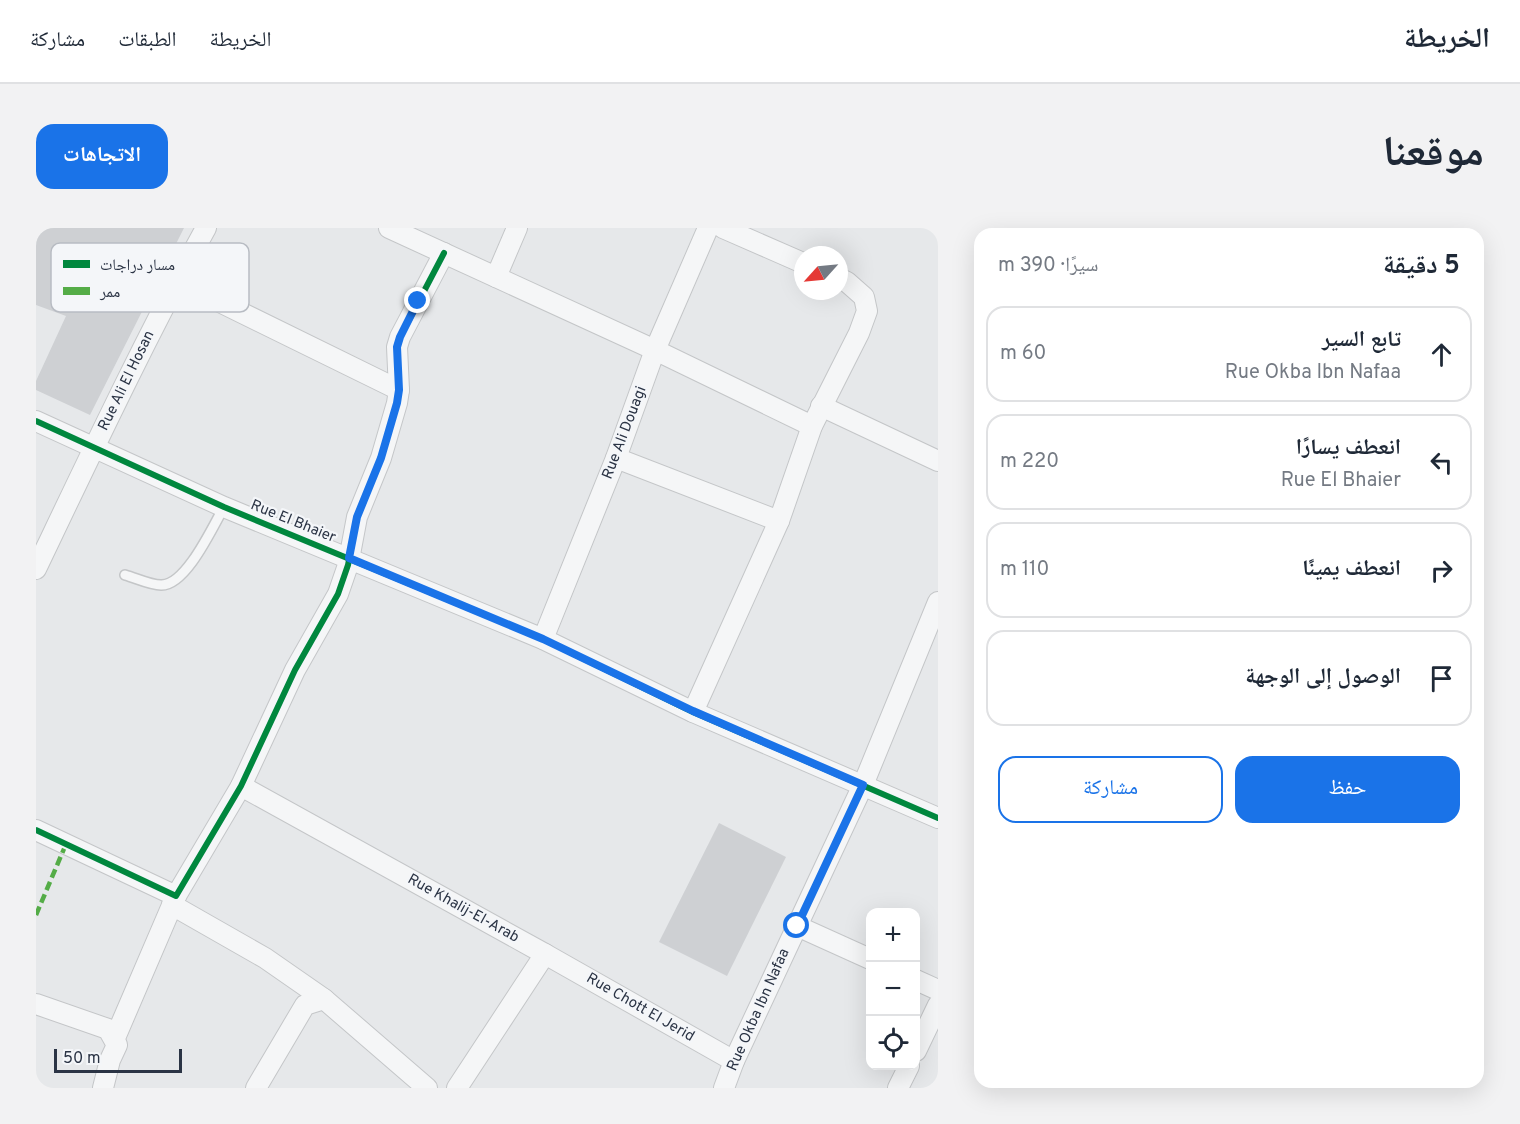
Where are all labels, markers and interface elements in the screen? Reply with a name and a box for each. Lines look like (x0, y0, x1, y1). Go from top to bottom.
text: الخريطة (1404, 22, 1490, 58)
text: مشاركة (30, 27, 85, 54)
text: الطبقات (118, 27, 177, 54)
text: الخريطة (210, 27, 271, 54)
button: الاتجاهات (36, 124, 168, 189)
text: موقعنا (1383, 128, 1484, 181)
legend (51, 243, 249, 312)
north arrow (794, 246, 848, 300)
text: 5 دقيقة (1383, 250, 1460, 283)
text: سيرًا · 390 m (998, 253, 1099, 279)
text: مسار دراجات (100, 256, 175, 276)
text: ممر (99, 283, 120, 303)
route end (404, 287, 430, 313)
text: تابع السير (1322, 327, 1401, 354)
street label: Rue Ali El Hosan (95, 328, 159, 434)
icon: ahead (1425, 338, 1458, 371)
text: 60 m (1000, 341, 1046, 367)
text: Rue Okba Ibn Nafaa (1225, 360, 1401, 386)
street label: Rue Ali Douagi (599, 384, 651, 482)
text: انعطف يسارًا (1296, 435, 1401, 462)
icon: left (1425, 446, 1458, 479)
text: 220 m (1000, 449, 1059, 475)
text: Rue El Bhaier (1281, 468, 1401, 494)
street label: Rue El Bhaier (248, 496, 339, 548)
icon: right (1425, 554, 1458, 587)
text: انعطف يمينًا (1302, 556, 1401, 583)
text: 110 m (1000, 557, 1049, 583)
icon: arrive (1425, 662, 1458, 695)
text: الوصول إلى الوجهة (1245, 664, 1401, 691)
button: مشاركة (998, 756, 1223, 823)
button: حفظ (1235, 756, 1460, 823)
street label: Rue Khalij-El-Arab (404, 870, 522, 948)
map controls (866, 908, 920, 1070)
button: + (866, 908, 920, 962)
route start (783, 912, 809, 938)
street label: Rue Okba Ibn Nafaa (723, 946, 795, 1074)
button: − (866, 962, 920, 1016)
street label: Rue Chott El Jerid (583, 969, 697, 1047)
button: locate (866, 1016, 920, 1070)
scale bar (54, 1046, 182, 1074)
text: 50 m (63, 1049, 101, 1069)

